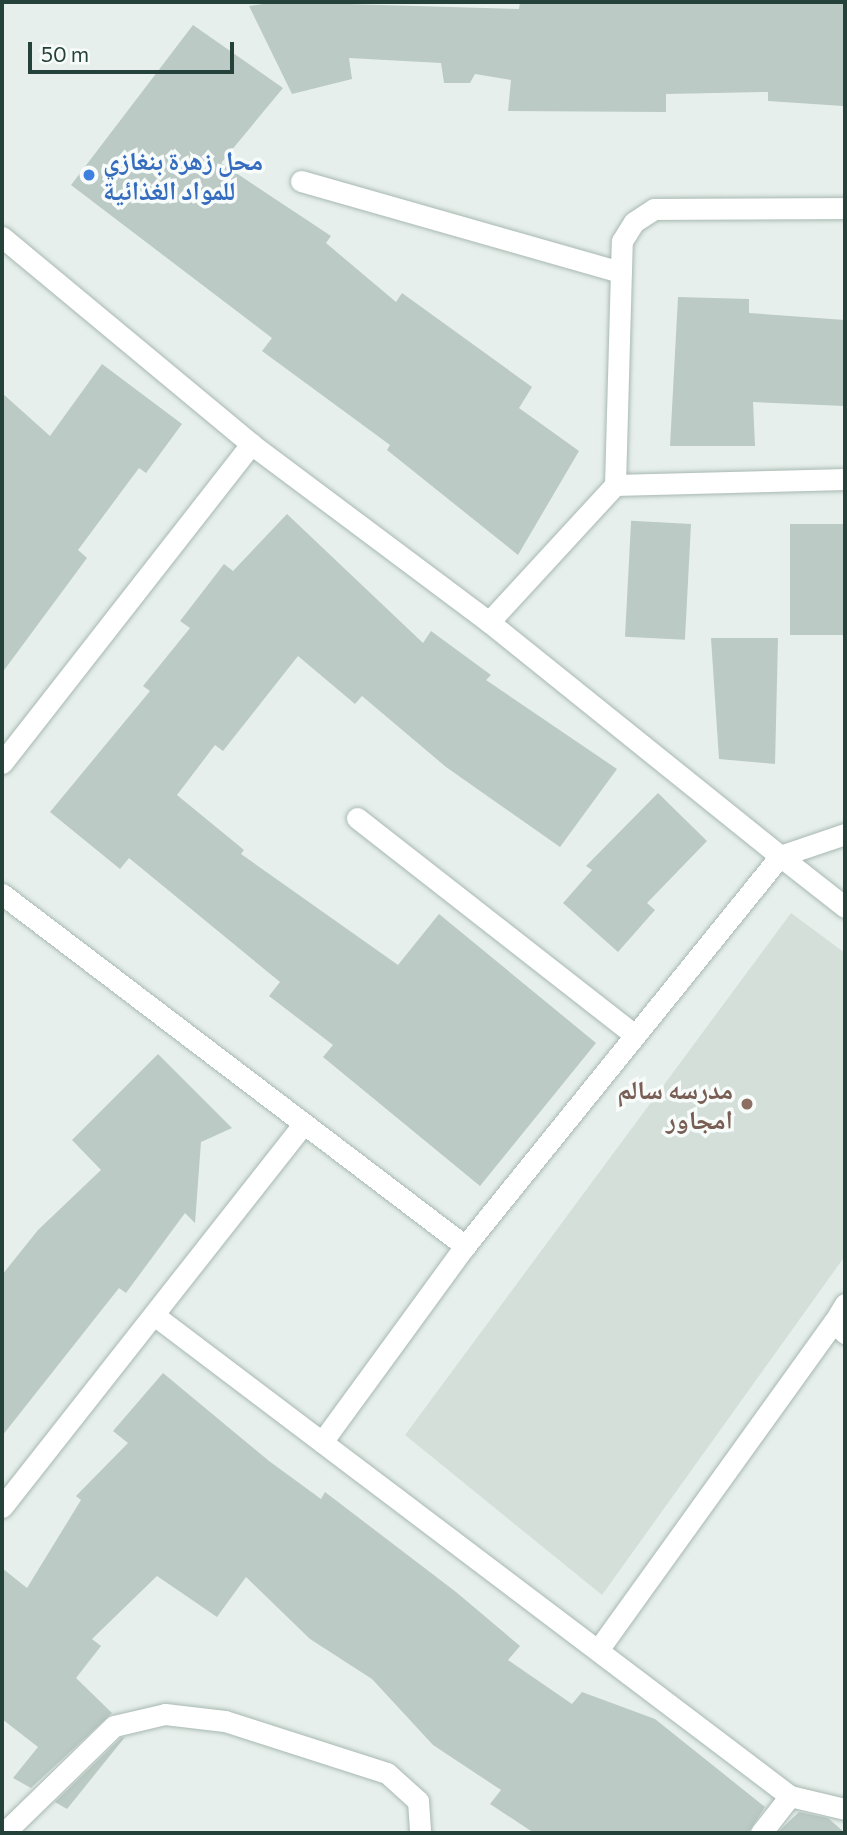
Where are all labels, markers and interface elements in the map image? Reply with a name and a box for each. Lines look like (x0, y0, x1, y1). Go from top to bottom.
scale bar (32, 28, 238, 72)
text: 50 m (41, 41, 89, 66)
place label: محل زهرة بنغازي للمواد الغذائية (103, 144, 263, 206)
marker: محل زهرة بنغازي للمواد الغذائية (81, 167, 97, 183)
place label: مدرسه سالم امجاور (617, 1073, 733, 1134)
marker: مدرسه سالم امجاور (739, 1096, 755, 1112)

